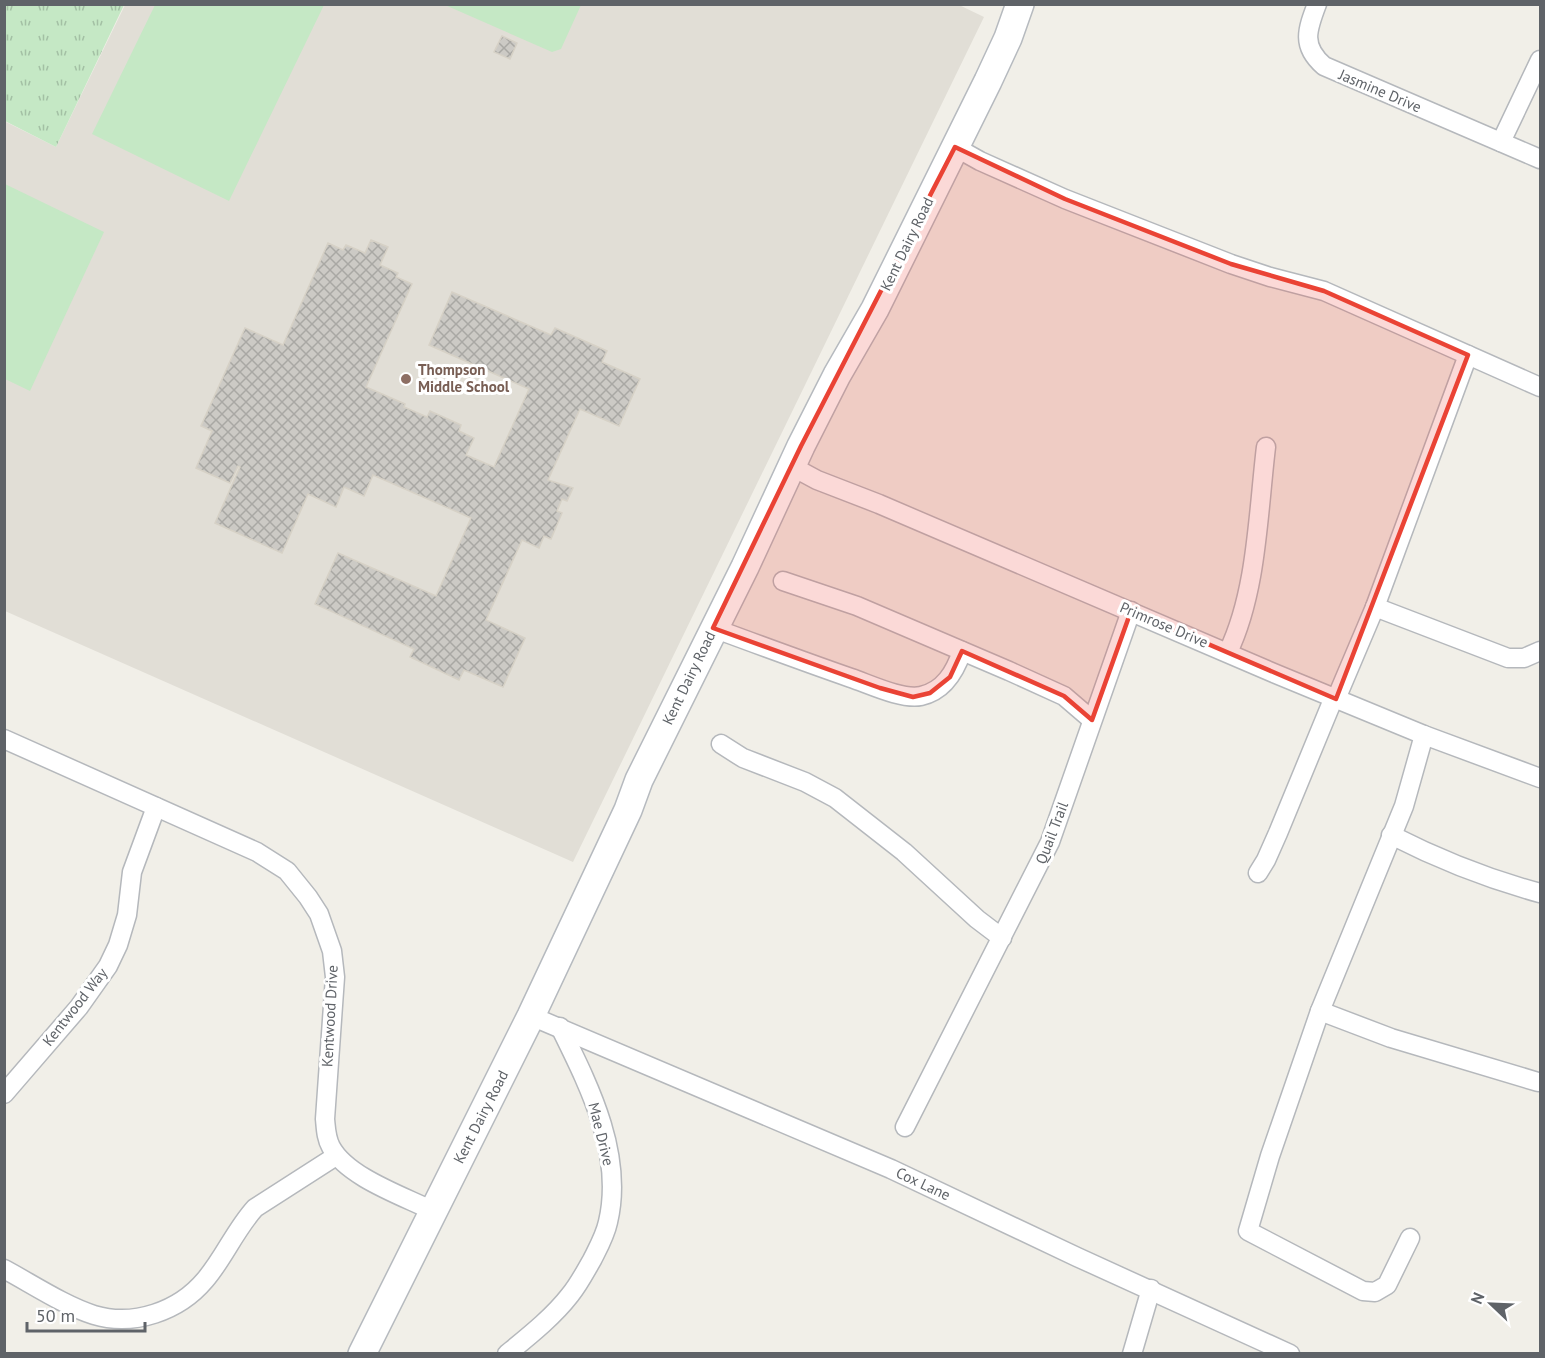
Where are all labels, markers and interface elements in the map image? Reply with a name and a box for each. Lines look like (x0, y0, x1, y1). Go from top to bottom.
street label: Jasmine Drive (1335, 64, 1424, 116)
street label: Kent Dairy Road (876, 194, 937, 294)
place label: Thompson Middle School (418, 360, 510, 396)
marker: Thompson Middle School (399, 372, 413, 386)
street label: Primrose Drive (1117, 597, 1211, 652)
street label: Kent Dairy Road (658, 628, 719, 728)
street label: Quail Trail (1031, 798, 1072, 867)
street label: Kentwood Way (38, 964, 111, 1050)
street label: Kentwood Drive (317, 965, 342, 1067)
street label: Kent Dairy Road (449, 1067, 512, 1166)
street label: Mae Drive (584, 1100, 619, 1167)
street label: Cox Lane (893, 1163, 953, 1204)
north arrow (1461, 1274, 1521, 1334)
text: N (1466, 1289, 1488, 1307)
scale bar (27, 1295, 146, 1333)
text: 50 m (36, 1304, 75, 1327)

